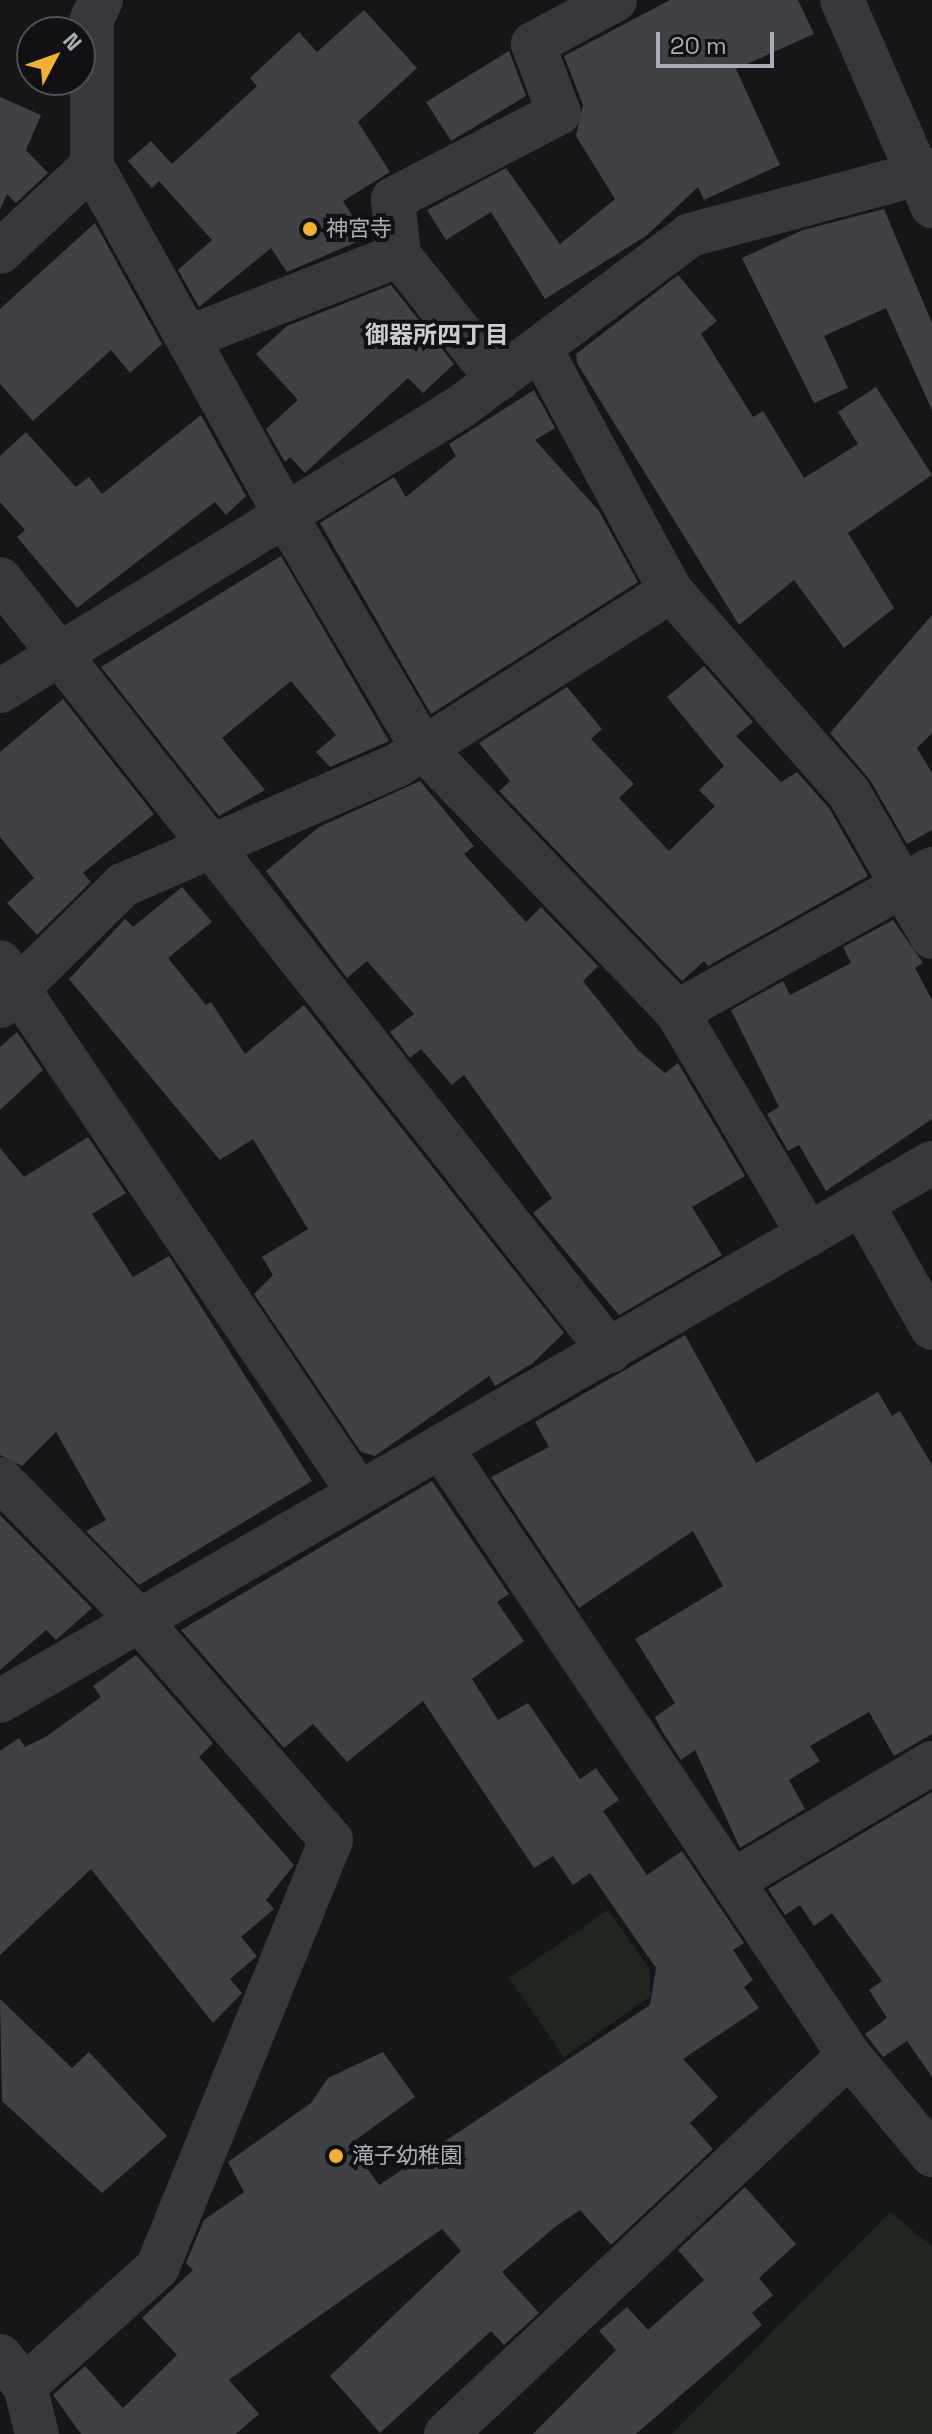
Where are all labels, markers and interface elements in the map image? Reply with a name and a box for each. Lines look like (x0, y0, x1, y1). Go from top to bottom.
north arrow (16, 16, 96, 96)
scale bar (660, 16, 778, 66)
text: N (57, 27, 88, 56)
text: 20 m (670, 30, 727, 61)
place label: 神宮寺 (326, 216, 392, 242)
marker: 神宮寺 (301, 220, 319, 238)
district label: 御器所四丁目 (365, 321, 509, 349)
place label: 滝子幼稚園 (352, 2143, 462, 2169)
marker: 滝子幼稚園 (327, 2147, 345, 2165)

